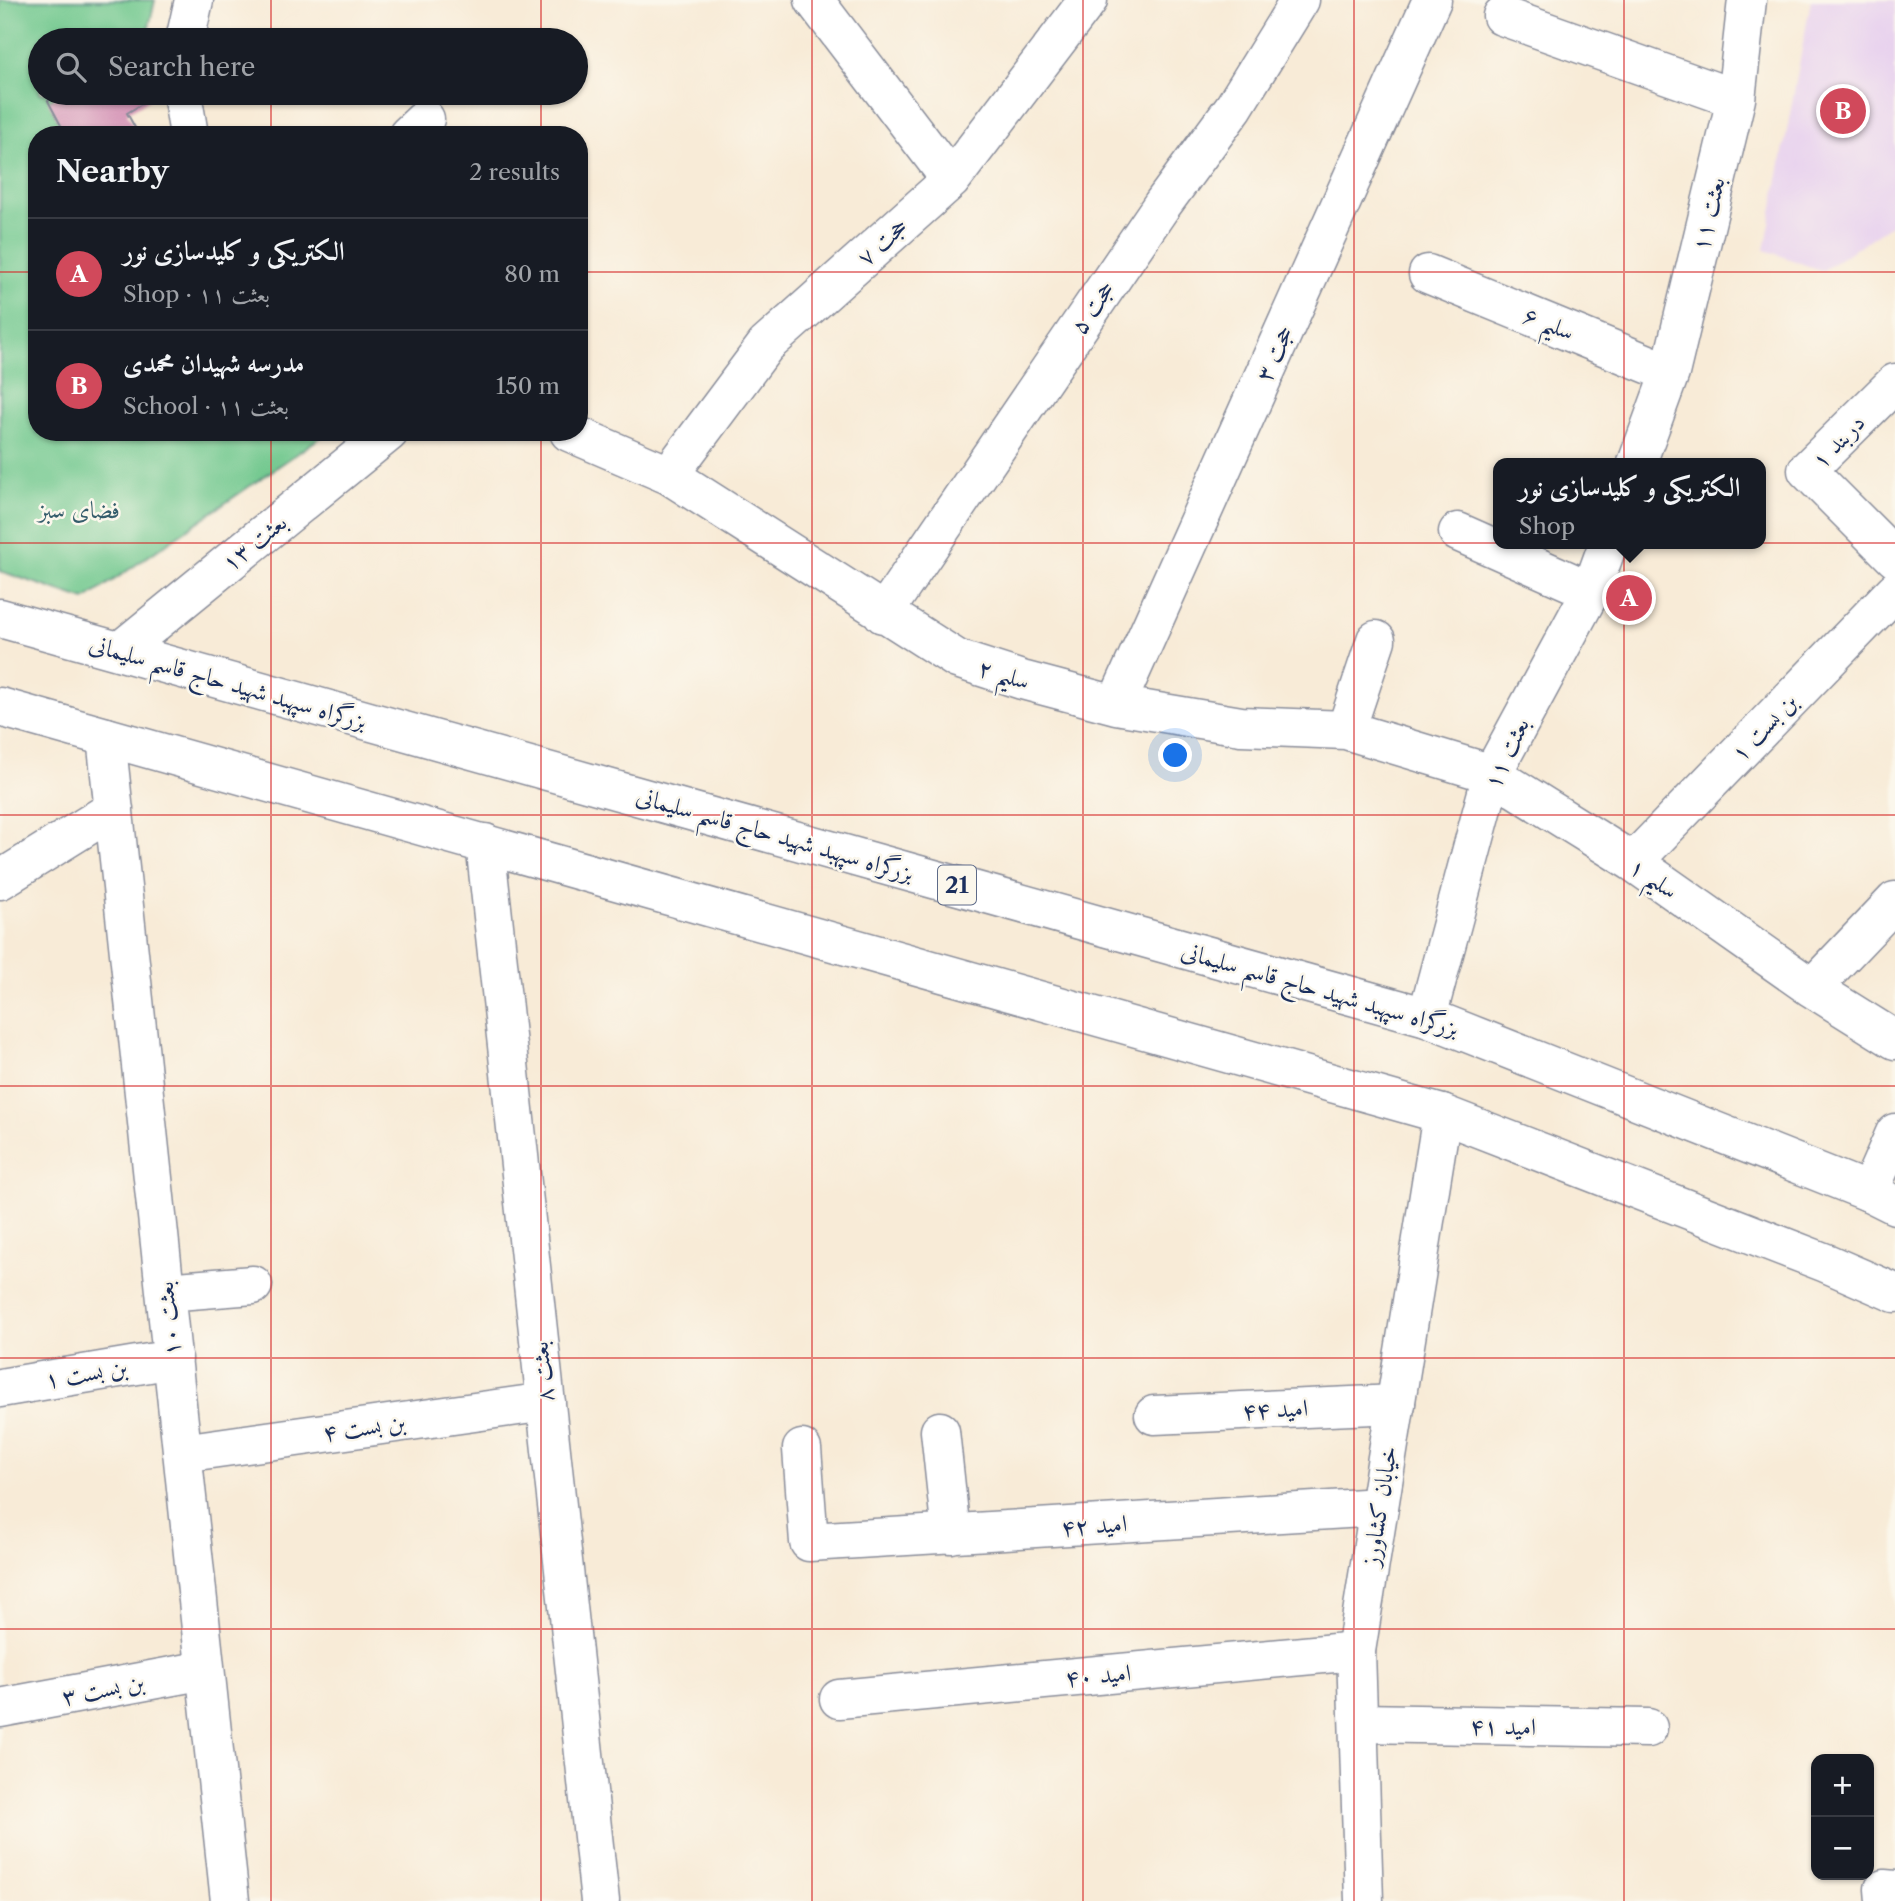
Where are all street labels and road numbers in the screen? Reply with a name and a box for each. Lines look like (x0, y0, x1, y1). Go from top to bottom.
street label: بعثت ۱۱ (1685, 174, 1731, 254)
street label: حجت ۷ (851, 211, 913, 271)
street label: حجت ۵ (1064, 275, 1120, 339)
street label: سلیم ۶ (1516, 300, 1579, 356)
street label: حجت ۳ (1249, 320, 1299, 386)
street label: دربند ۱ (1805, 408, 1871, 474)
street label: بعثت ۱۳ (216, 507, 292, 577)
street label: بزرگراه سپهبد شهید حاج قاسم سلیمانی (83, 628, 370, 745)
street label: سلیم ۲ (972, 652, 1033, 705)
street label: بن بست ۱ (1725, 687, 1804, 767)
street label: بعثت ۱۱ (1477, 713, 1535, 793)
street label: بزرگراه سپهبد شهید حاج قاسم سلیمانی (630, 780, 917, 897)
street label: سلیم ۱ (1619, 851, 1684, 913)
road number: 21 (938, 866, 976, 904)
street label: بزرگراه سپهبد شهید حاج قاسم سلیمانی (1175, 935, 1462, 1052)
street label: بعثت ۱۰ (150, 1280, 186, 1358)
street label: بعثت ۸ (524, 1340, 560, 1404)
street label: بن بست ۱ (43, 1352, 130, 1394)
street label: امید ۴۴ (1241, 1393, 1309, 1425)
street label: بن بست ۴ (321, 1407, 408, 1447)
street label: خیابان کشاورز (1355, 1444, 1403, 1570)
street label: امید ۴۲ (1060, 1508, 1128, 1542)
street label: امید ۴۰ (1064, 1658, 1132, 1692)
street label: بن بست ۳ (59, 1667, 147, 1711)
street label: امید ۴۱ (1470, 1711, 1536, 1741)

